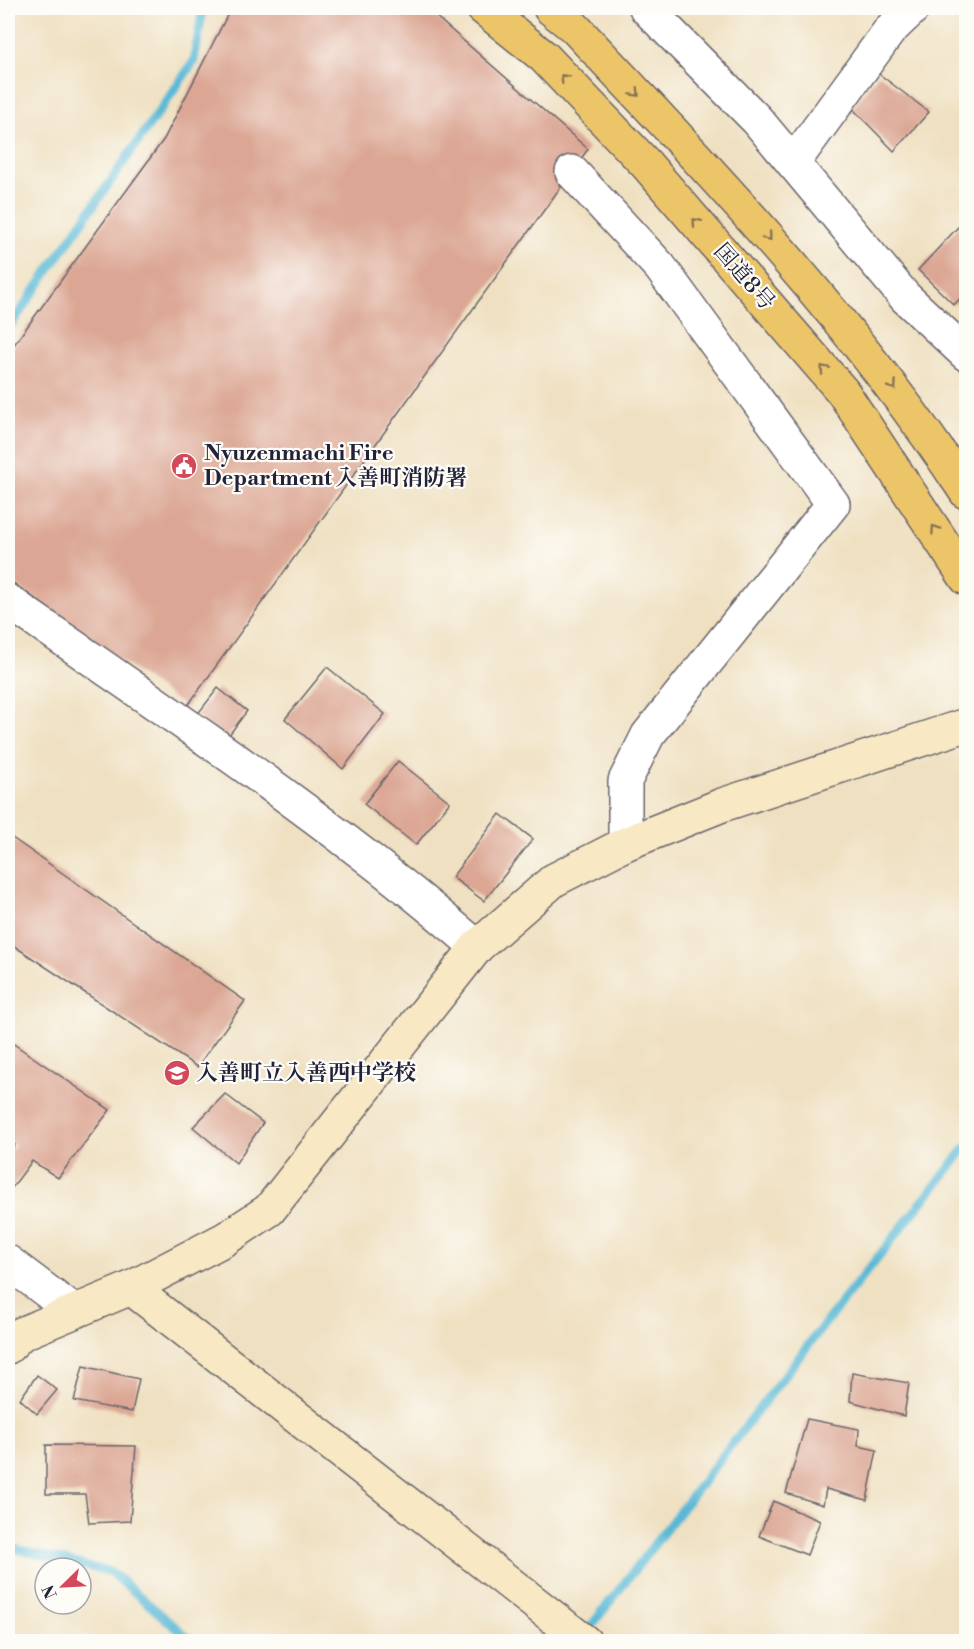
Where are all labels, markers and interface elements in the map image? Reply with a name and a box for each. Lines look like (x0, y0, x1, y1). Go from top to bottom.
one-way arrow (561, 74, 572, 85)
one-way arrow (629, 86, 640, 96)
one-way arrow (692, 218, 703, 229)
one-way arrow (761, 230, 772, 241)
street label: 国道8号 (708, 238, 780, 316)
one-way arrow (820, 365, 831, 376)
one-way arrow (886, 379, 897, 390)
place label: Nyuzenmachi Fire Department 入善町消防署 (204, 440, 467, 492)
public building icon: Nyuzenmachi Fire Department 入善町消防署 (169, 451, 199, 481)
one-way arrow (931, 525, 942, 536)
school or university icon: 入善町立入善西中学校 (162, 1058, 192, 1088)
place label: 入善町立入善西中学校 (196, 1060, 416, 1087)
north arrow (33, 1556, 93, 1616)
text: N (38, 1582, 62, 1602)

